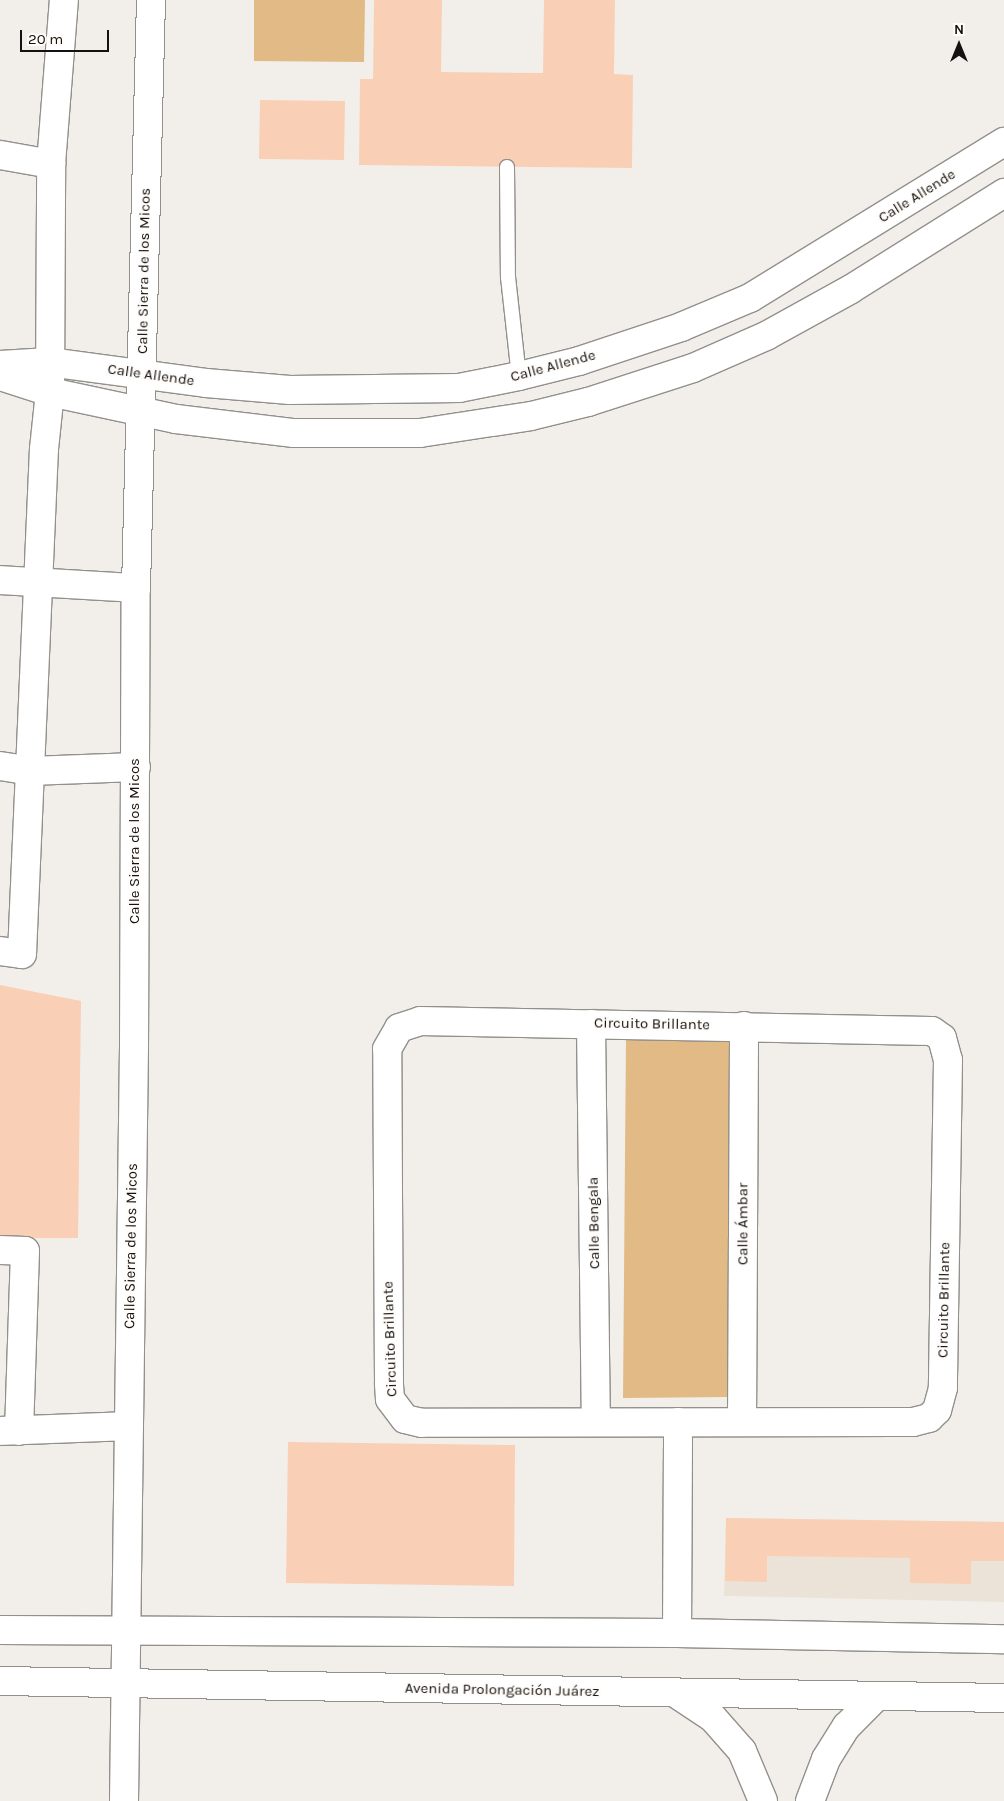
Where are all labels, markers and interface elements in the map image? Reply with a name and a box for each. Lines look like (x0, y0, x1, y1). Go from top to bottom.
scale bar (22, 20, 111, 52)
north arrow (934, 20, 984, 70)
text: N (954, 21, 964, 38)
text: 20 m (28, 30, 63, 48)
street label: Calle Allende (875, 165, 959, 227)
street label: Calle Sierra de los Micos (134, 188, 154, 354)
street label: Calle Allende (508, 346, 598, 386)
street label: Calle Allende (106, 360, 196, 390)
street label: Calle Sierra de los Micos (126, 758, 144, 924)
street label: Circuito Brillante (594, 1014, 710, 1034)
street label: Calle Sierra de los Micos (121, 1163, 141, 1329)
street label: Calle Bengala (584, 1177, 604, 1269)
street label: Calle Ámbar (734, 1183, 752, 1265)
street label: Circuito Brillante (934, 1242, 954, 1358)
street label: Circuito Brillante (379, 1281, 401, 1397)
street label: Avenida Prolongación Juárez (405, 1679, 599, 1701)

